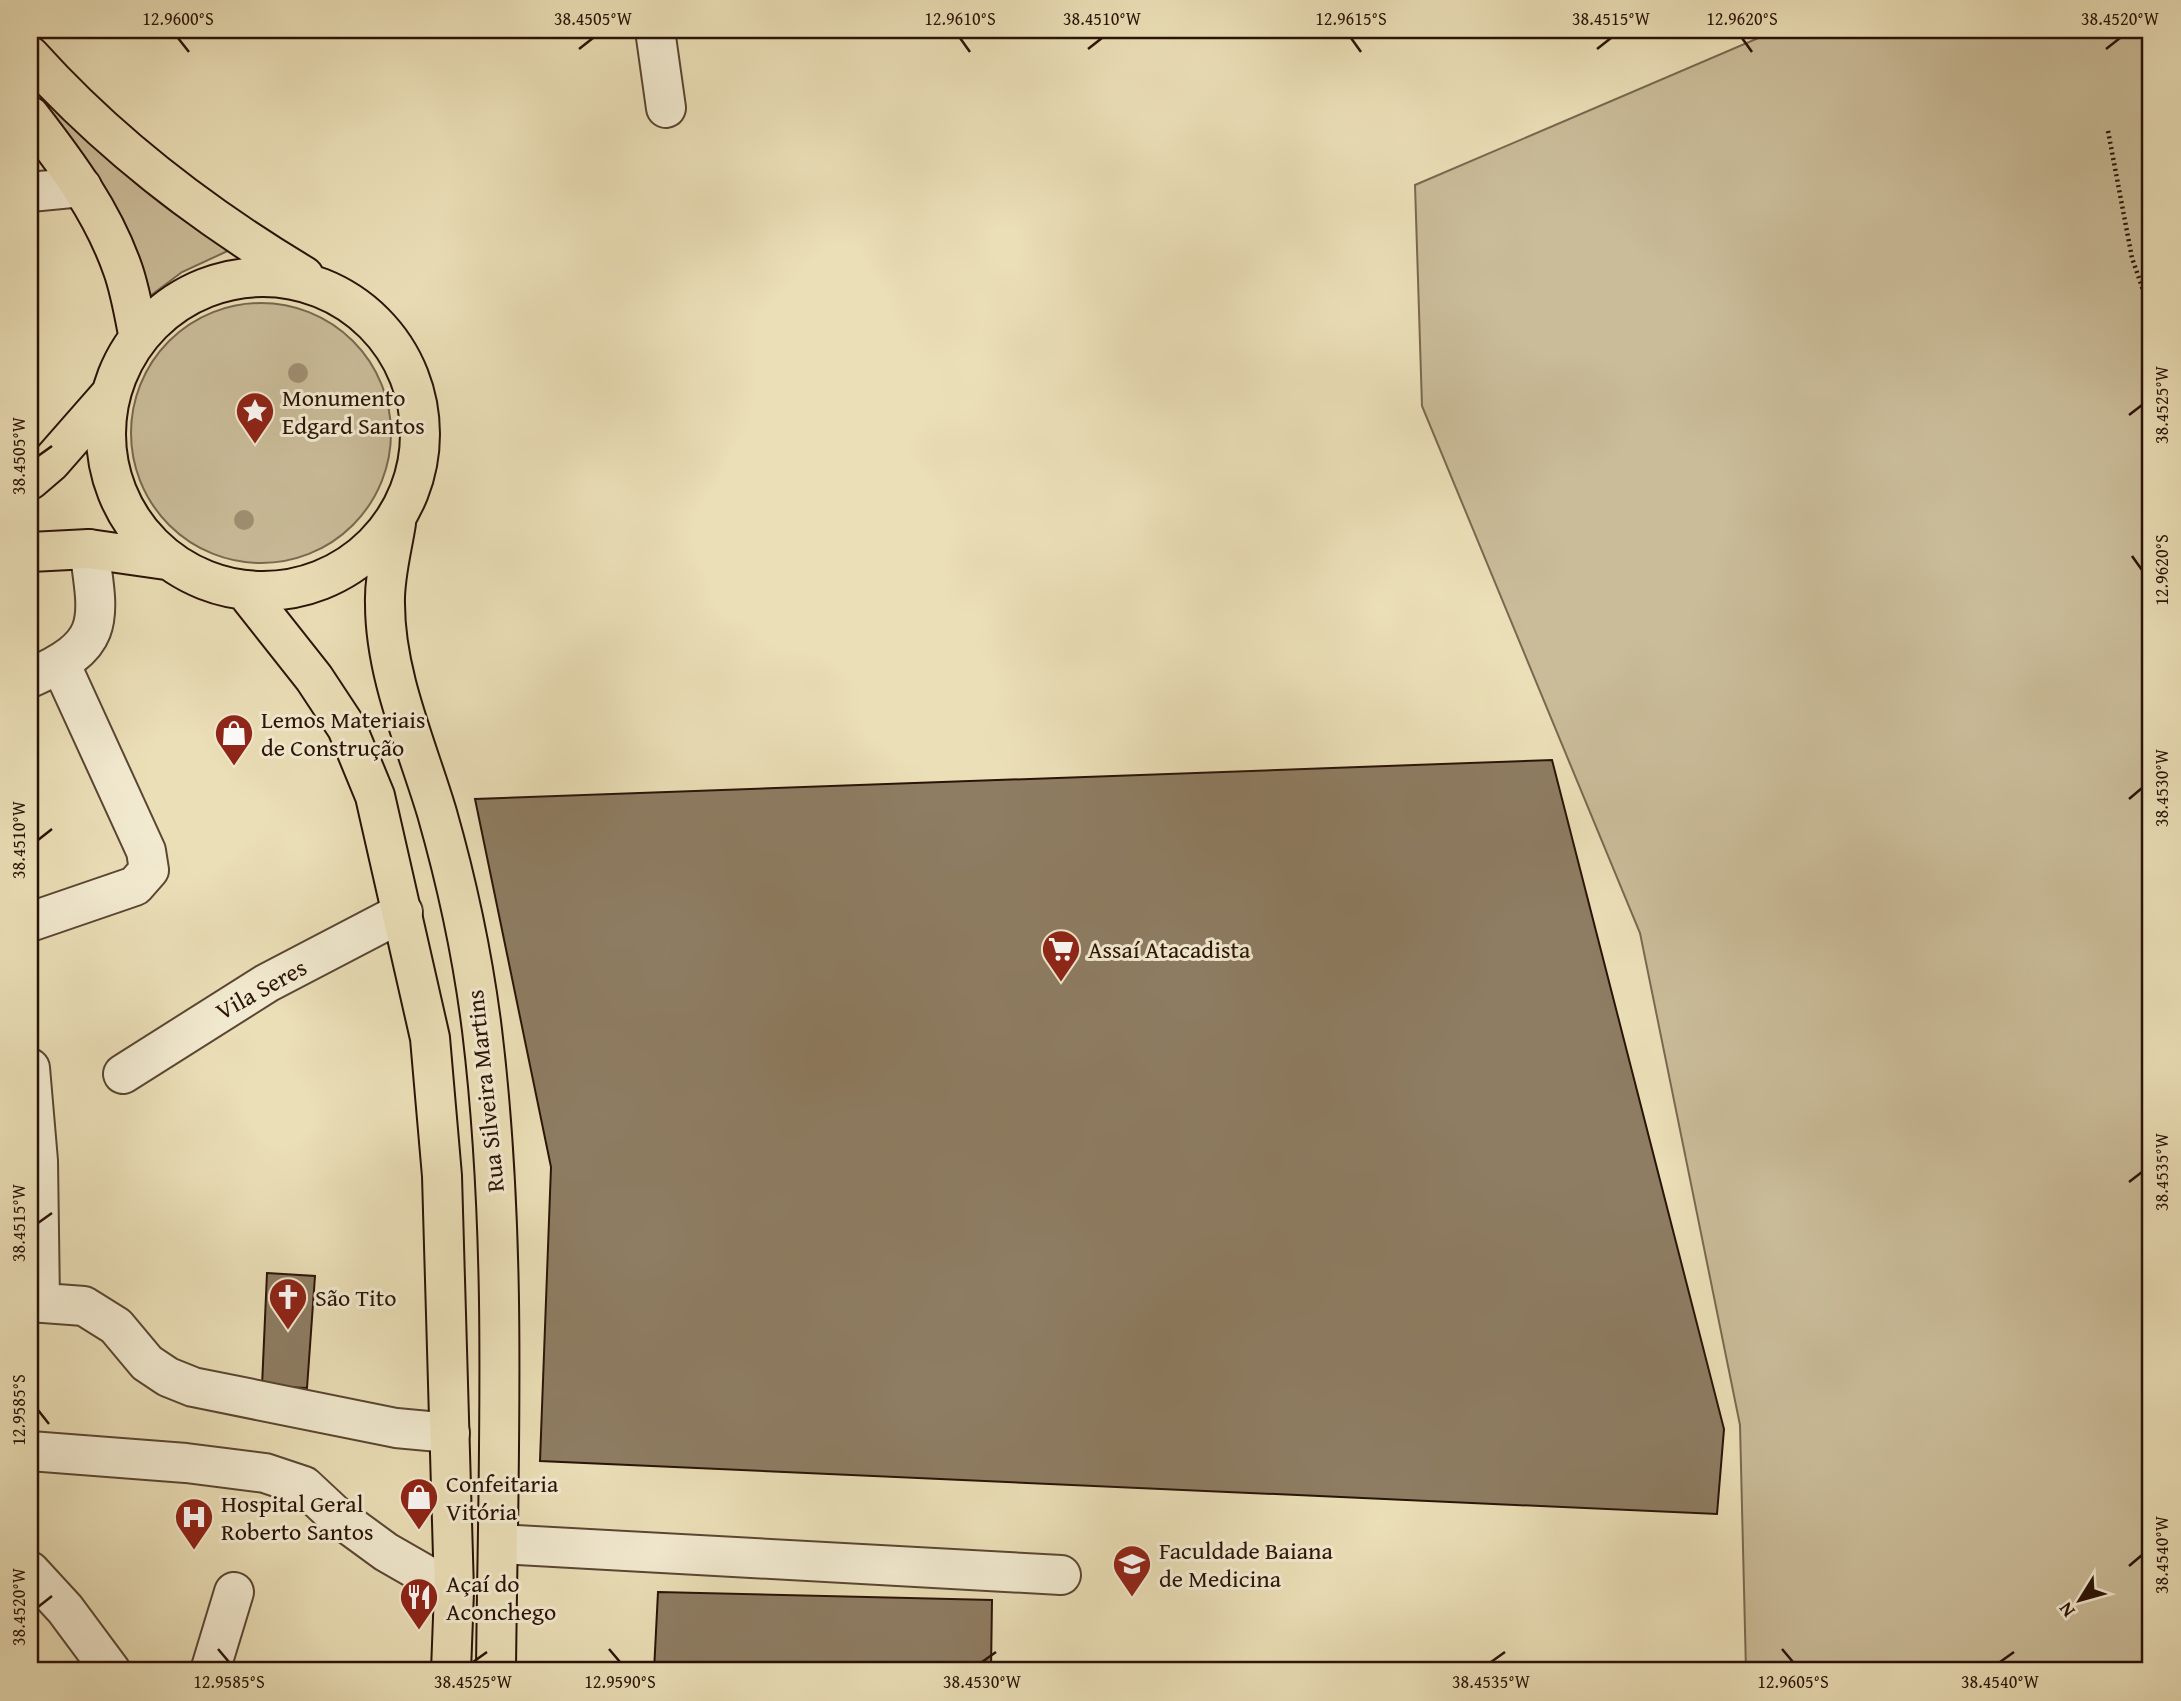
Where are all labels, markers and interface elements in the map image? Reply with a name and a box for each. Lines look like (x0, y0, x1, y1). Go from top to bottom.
text: 12.9600°S (142, 5, 214, 32)
text: 38.4505°W (554, 5, 633, 32)
text: 12.9610°S (924, 5, 996, 32)
text: 38.4510°W (1063, 5, 1142, 32)
text: 12.9615°S (1315, 5, 1387, 32)
text: 38.4515°W (1572, 5, 1651, 32)
text: 12.9620°S (1706, 5, 1778, 32)
text: 38.4520°W (2081, 5, 2160, 32)
text: 38.4525°W (2148, 365, 2175, 444)
place label: Monumento Edgard Santos (282, 380, 425, 443)
place icon: Monumento Edgard Santos (234, 390, 276, 445)
text: 38.4505°W (5, 416, 32, 495)
text: 12.9620°S (2148, 534, 2175, 606)
place label: Lemos Materiais de Construção (261, 702, 426, 765)
shop icon: Lemos Materiais de Construção (213, 712, 255, 767)
text: 38.4530°W (2148, 748, 2175, 827)
text: 38.4510°W (5, 800, 32, 879)
supermarket icon: Assaí Atacadista (1040, 928, 1082, 983)
place label: Assaí Atacadista (1088, 932, 1251, 967)
street label: Vila Seres (209, 950, 313, 1028)
street label: Rua Silveira Martins (457, 988, 513, 1194)
text: 38.4535°W (2148, 1132, 2175, 1211)
text: 38.4515°W (5, 1183, 32, 1262)
church icon: São Tito (267, 1276, 309, 1331)
place label: São Tito (315, 1280, 397, 1315)
text: 12.9585°S (5, 1374, 32, 1446)
place label: Confeitaria Vitória (446, 1466, 559, 1529)
shop icon: Confeitaria Vitória (398, 1476, 440, 1531)
place label: Hospital Geral Roberto Santos (221, 1486, 373, 1549)
hospital icon: Hospital Geral Roberto Santos (173, 1496, 215, 1551)
text: 38.4540°W (2148, 1515, 2175, 1594)
place label: Faculdade Baiana de Medicina (1159, 1533, 1333, 1596)
school or university icon: Faculdade Baiana de Medicina (1111, 1543, 1153, 1598)
north arrow (2044, 1564, 2114, 1634)
place label: Açaí do Aconchego (446, 1566, 556, 1629)
text: 38.4520°W (5, 1567, 32, 1646)
restaurant icon: Açaí do Aconchego (398, 1576, 440, 1631)
text: N (2051, 1596, 2081, 1624)
text: 12.9585°S (193, 1668, 265, 1695)
text: 38.4525°W (434, 1668, 513, 1695)
text: 12.9590°S (584, 1668, 656, 1695)
text: 38.4530°W (943, 1668, 1022, 1695)
text: 38.4535°W (1452, 1668, 1531, 1695)
text: 12.9605°S (1757, 1668, 1829, 1695)
text: 38.4540°W (1961, 1668, 2040, 1695)

